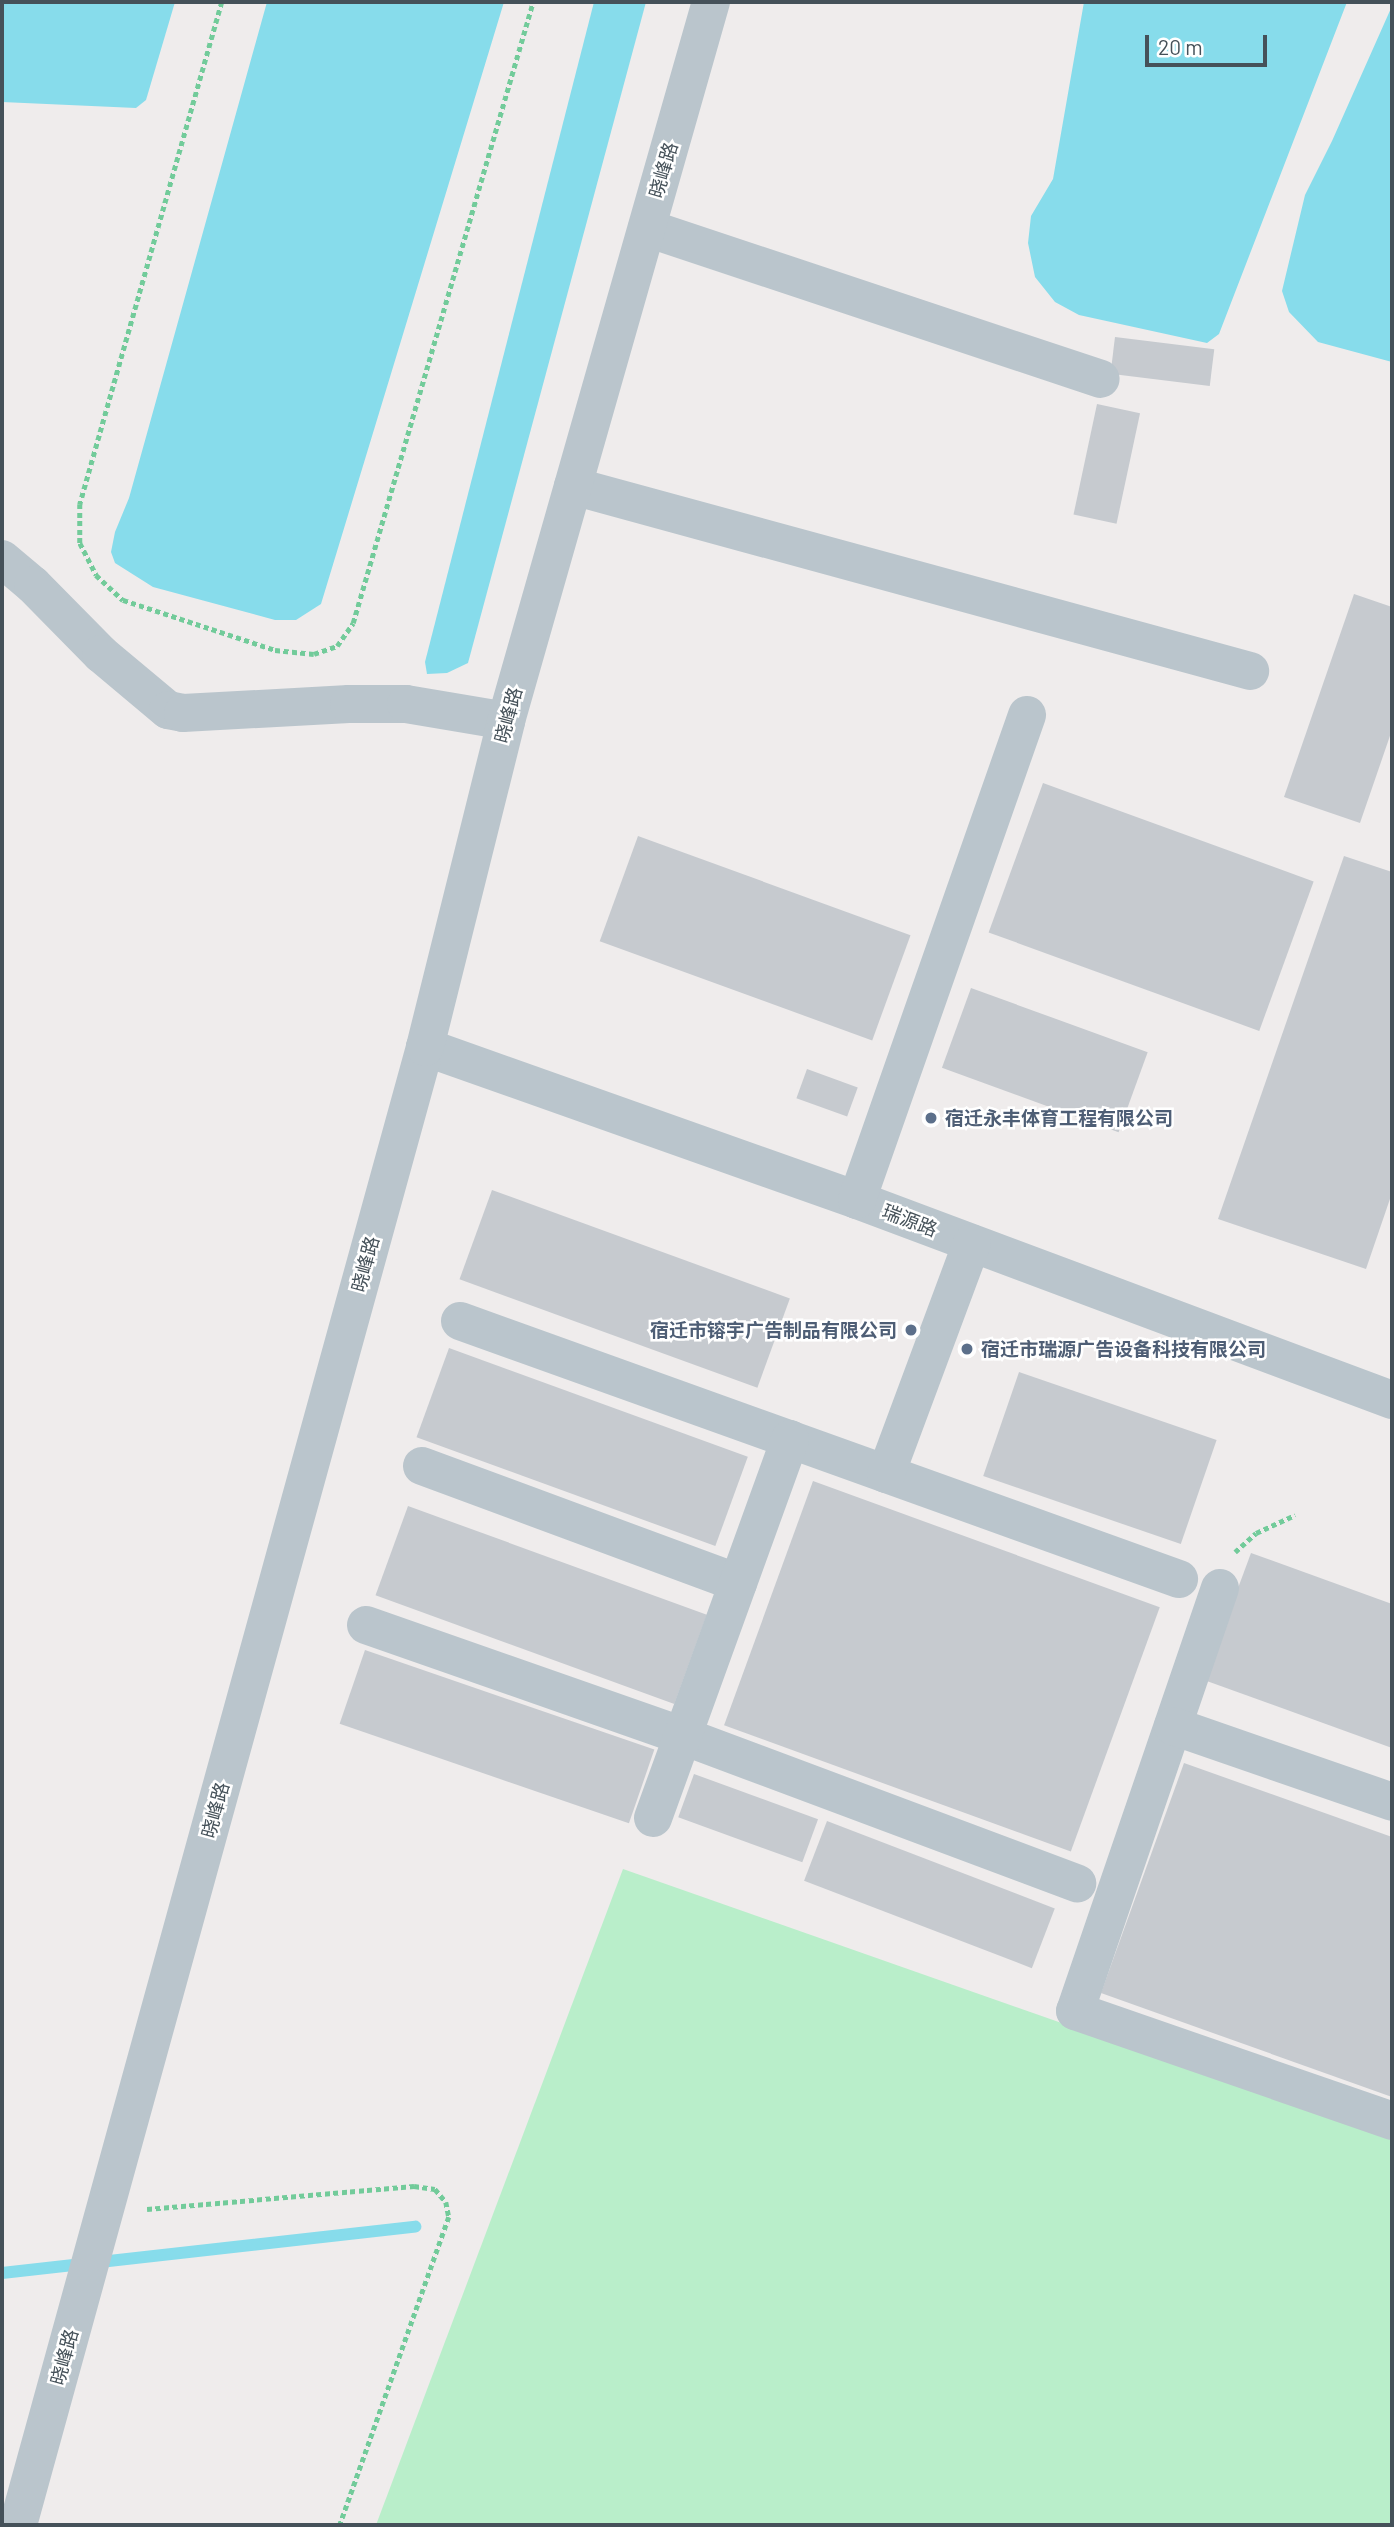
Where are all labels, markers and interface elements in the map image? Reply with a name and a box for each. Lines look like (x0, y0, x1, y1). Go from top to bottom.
scale bar (1149, 21, 1272, 65)
text: 20 m (1158, 34, 1203, 59)
street label: 晓峰路 (644, 139, 682, 201)
street label: 晓峰路 (490, 685, 526, 745)
place label: 宿迁永丰体育工程有限公司 (945, 1107, 1173, 1129)
marker: 宿迁永丰体育工程有限公司 (923, 1110, 939, 1126)
street label: 瑞源路 (879, 1199, 941, 1241)
street label: 晓峰路 (347, 1234, 383, 1294)
place label: 宿迁市镕宇广告制品有限公司 (650, 1319, 897, 1341)
marker: 宿迁市镕宇广告制品有限公司 (903, 1322, 919, 1338)
place label: 宿迁市瑞源广告设备科技有限公司 (981, 1338, 1266, 1360)
marker: 宿迁市瑞源广告设备科技有限公司 (959, 1341, 975, 1357)
street label: 晓峰路 (197, 1780, 233, 1840)
street label: 晓峰路 (46, 2327, 82, 2387)

